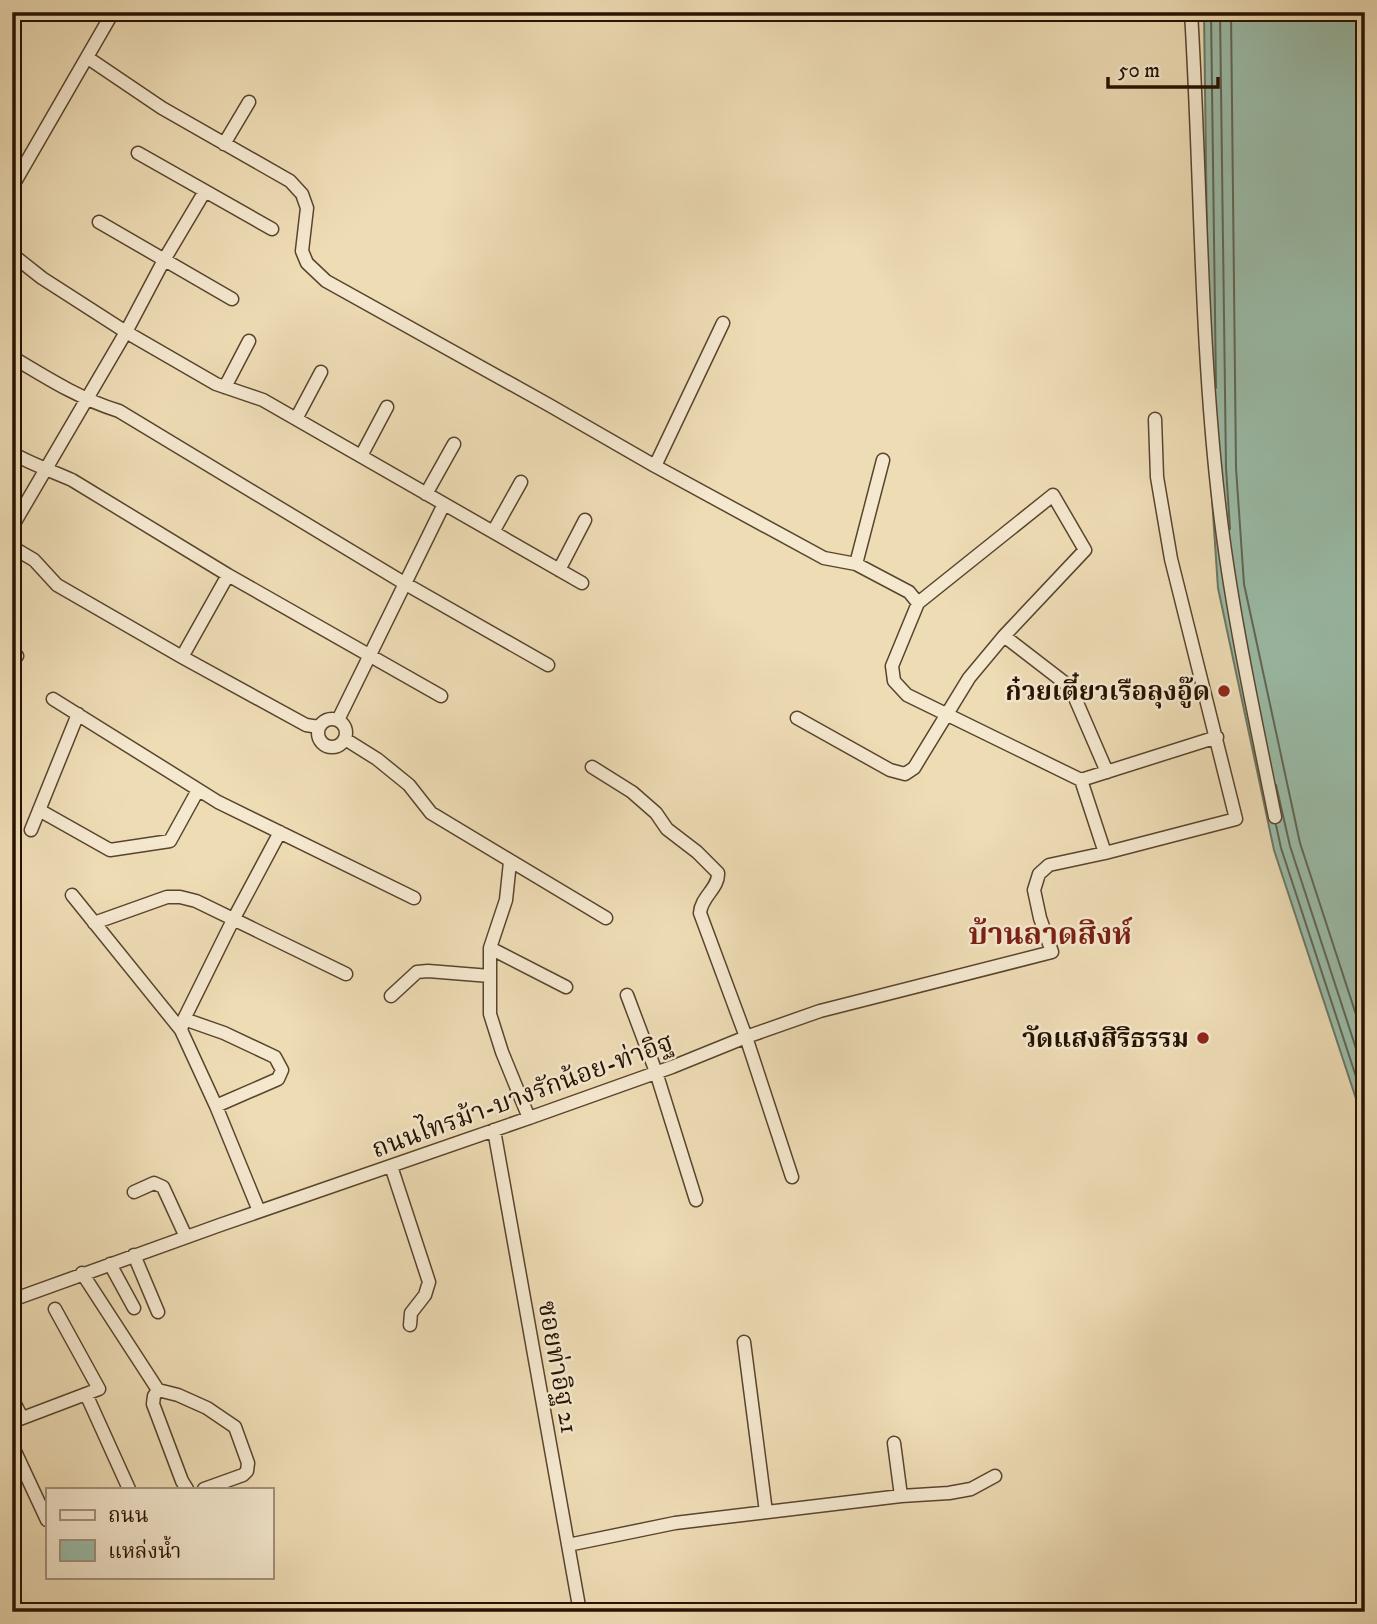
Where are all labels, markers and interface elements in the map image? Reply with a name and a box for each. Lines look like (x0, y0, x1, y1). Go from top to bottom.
scale bar (1108, 46, 1218, 90)
text: 50 m (1118, 58, 1160, 84)
place label: ก๋วยเตี๋ยวเรือลุงอู๊ด (1005, 672, 1210, 709)
marker: ก๋วยเตี๋ยวเรือลุงอู๊ด (1216, 683, 1232, 699)
district label: บ้านลาดสิงห์ (968, 916, 1133, 954)
place label: วัดแสงสิริธรรม (1022, 1023, 1189, 1056)
street label: ถนนไทรม้า-บางรักน้อย-ท่าอิฐ (366, 1024, 678, 1166)
marker: วัดแสงสิริธรรม (1195, 1030, 1211, 1046)
street label: ซอยท่าอิฐ 21 (530, 1298, 585, 1436)
legend (46, 1488, 273, 1578)
text: ถนน (108, 1503, 149, 1529)
text: แหล่งน้ำ (108, 1535, 181, 1565)

